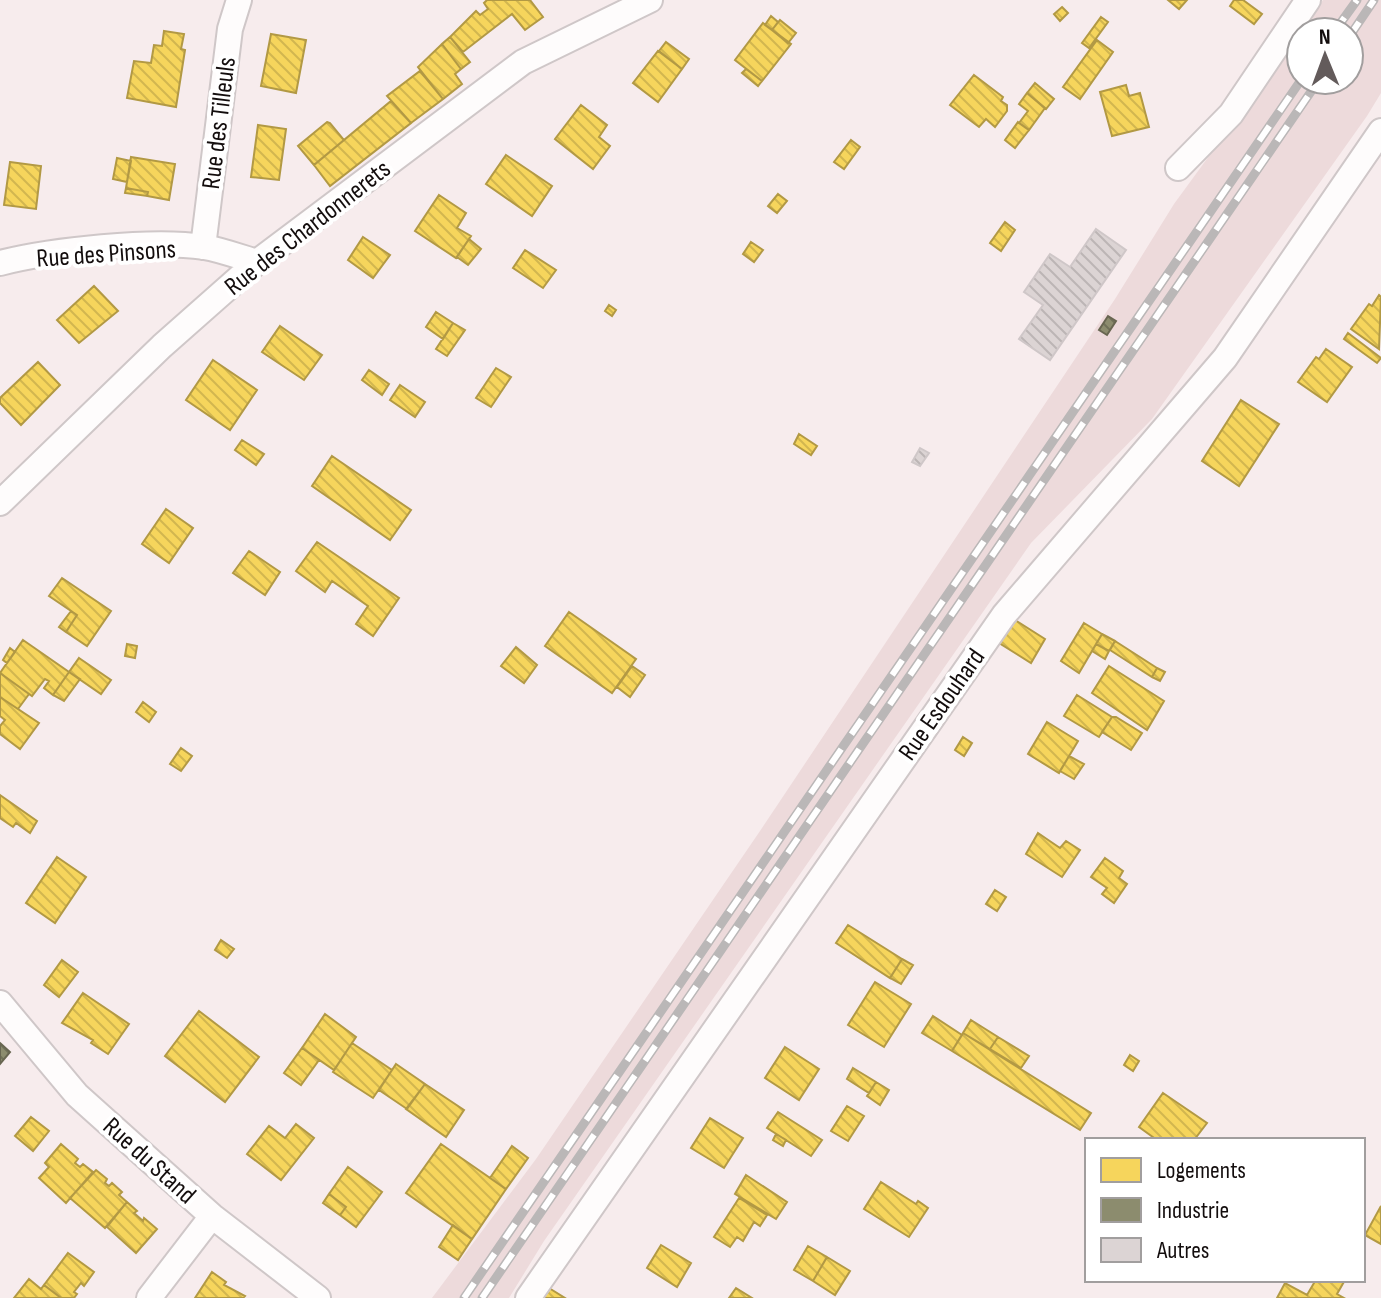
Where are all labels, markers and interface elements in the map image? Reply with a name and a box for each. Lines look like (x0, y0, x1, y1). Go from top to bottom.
north arrow (1285, 16, 1365, 96)
text: N (1319, 24, 1331, 51)
street label: Rue des Tilleuls (196, 55, 243, 191)
street label: Rue des Chardonnerets (219, 154, 397, 303)
street label: Rue des Pinsons (35, 234, 177, 275)
street label: Rue Esdouhard (893, 643, 992, 767)
street label: Rue du Stand (96, 1111, 202, 1211)
legend (1085, 1138, 1365, 1282)
text: Logements (1157, 1156, 1246, 1185)
text: Industrie (1157, 1196, 1229, 1225)
text: Autres (1156, 1236, 1209, 1265)

